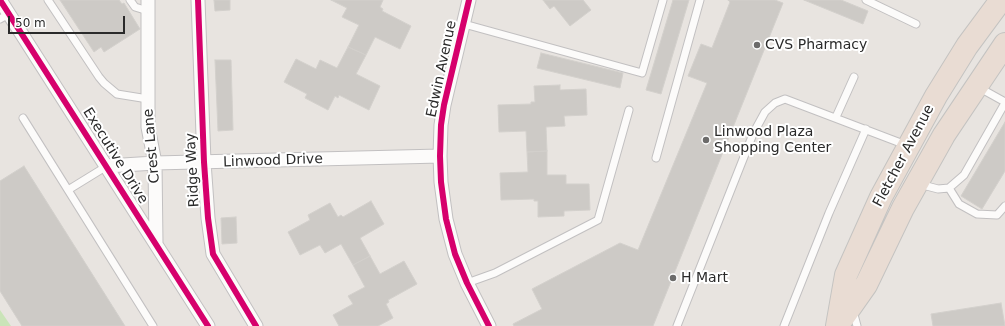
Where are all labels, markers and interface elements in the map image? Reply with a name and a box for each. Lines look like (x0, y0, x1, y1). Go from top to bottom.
scale bar (10, 8, 127, 34)
text: 50 m (15, 16, 46, 30)
street label: Edwin Avenue (424, 19, 460, 119)
place label: CVS Pharmacy (765, 37, 867, 53)
marker: CVS Pharmacy (752, 40, 762, 50)
street label: Fletcher Avenue (870, 102, 938, 210)
street label: Executive Drive (79, 105, 151, 207)
street label: Crest Lane (140, 108, 164, 184)
place label: Linwood Plaza Shopping Center (714, 124, 831, 156)
street label: Ridge Way (183, 132, 203, 208)
marker: Linwood Plaza Shopping Center (701, 135, 711, 145)
street label: Linwood Drive (223, 151, 323, 171)
place label: H Mart (681, 270, 728, 286)
marker: H Mart (668, 273, 678, 283)

